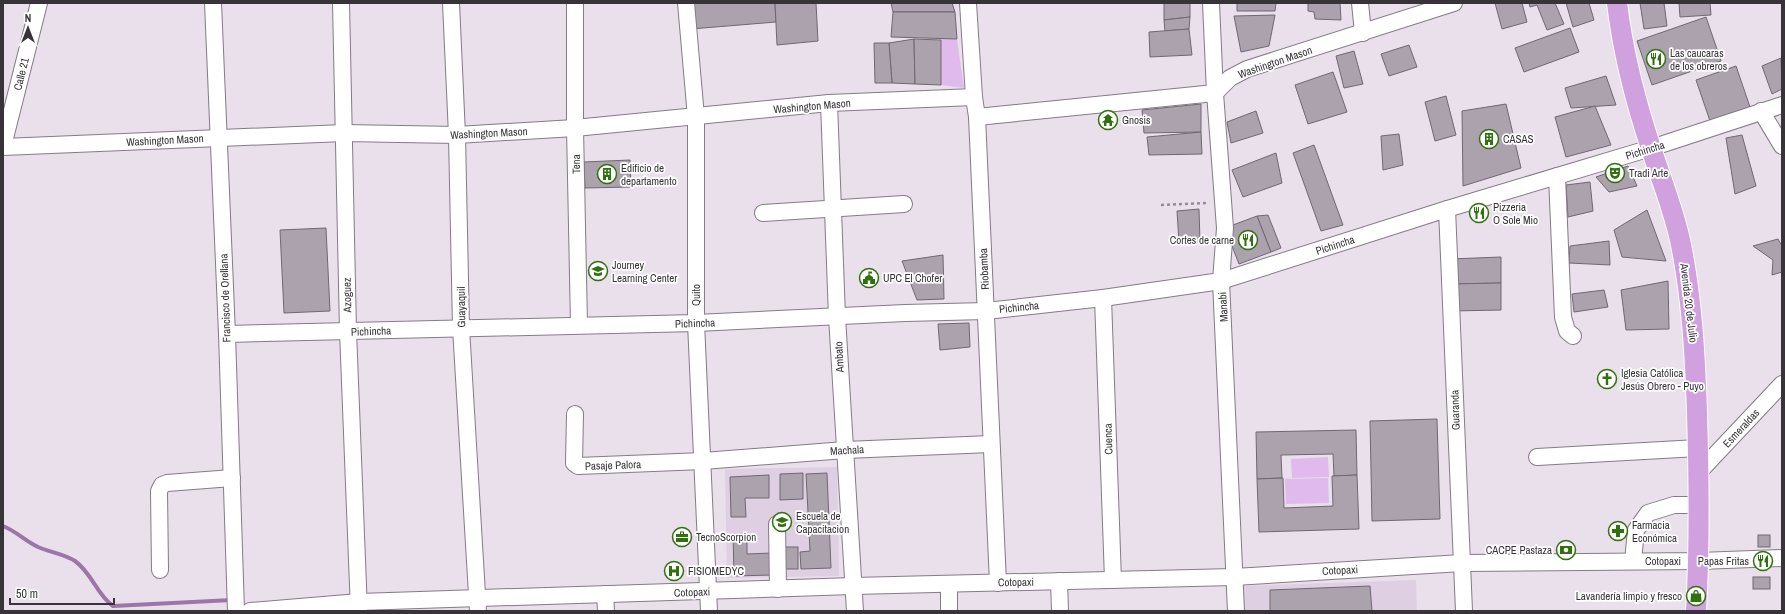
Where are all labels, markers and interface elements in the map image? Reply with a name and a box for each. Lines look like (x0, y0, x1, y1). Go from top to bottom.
north arrow (8, 8, 48, 48)
text: N (25, 11, 31, 25)
street label: Washington Mason (1236, 43, 1314, 81)
place label: Las caucaras de los obreros (1670, 46, 1728, 73)
restaurant icon: Las caucaras de los obreros (1645, 48, 1667, 70)
street label: Calle 21 (10, 56, 32, 92)
street label: Washington Mason (773, 96, 851, 116)
temple icon: Gnosis (1097, 109, 1119, 131)
place label: Gnosis (1122, 113, 1151, 127)
street label: Washington Mason (450, 124, 528, 142)
building icon: CASAS (1478, 128, 1500, 150)
street label: Washington Mason (126, 131, 204, 149)
place label: CASAS (1503, 132, 1534, 146)
street label: Pichincha (1624, 137, 1666, 163)
street label: Tena (569, 154, 583, 174)
place label: Edificio de departamento (621, 161, 677, 188)
theatre icon: Tradi Arte (1604, 162, 1626, 184)
building icon: Edificio de departamento (596, 163, 618, 185)
place label: Tradi Arte (1629, 166, 1668, 180)
place label: Pizzeria O Sole Mio (1493, 200, 1538, 227)
restaurant icon: Pizzeria O Sole Mio (1468, 202, 1490, 224)
restaurant icon: Cortes de carne (1237, 229, 1259, 251)
street label: Pichincha (1314, 232, 1356, 258)
place label: Cortes de carne (1170, 233, 1234, 247)
street label: Riobamba (976, 248, 992, 290)
street label: Francisco de Orellana (216, 253, 234, 343)
place label: Journey Learning Center (612, 258, 677, 285)
school or university icon: Journey Learning Center (587, 260, 609, 282)
street label: Avenida 20 de Julio (1677, 262, 1701, 343)
public building icon: UPC El Chofer (858, 267, 880, 289)
place label: UPC El Chofer (883, 271, 942, 285)
street label: Azoguez (340, 277, 354, 314)
street label: Quito (689, 284, 703, 306)
street label: Guayaquil (454, 286, 468, 328)
street label: Manabi (1215, 292, 1231, 322)
street label: Pichincha (998, 298, 1040, 316)
street label: Pichincha (675, 315, 715, 331)
street label: Pichincha (351, 323, 391, 339)
street label: Ambato (831, 341, 847, 374)
place label: Iglesia Católica Jesús Obrero - Puyo (1621, 366, 1704, 393)
church icon: Iglesia Católica Jesús Obrero - Puyo (1596, 368, 1618, 390)
street label: Guaranda (1447, 390, 1463, 430)
street label: Esmeraldas (1720, 405, 1763, 450)
street label: Cuenca (1100, 423, 1116, 455)
street label: Machala (830, 442, 864, 458)
street label: Pasaje Palora (585, 457, 641, 473)
place label: Escuela de Capacitacion (796, 509, 849, 536)
school or university icon: Escuela de Capacitacion (771, 511, 793, 533)
place label: Farmacia Económica (1632, 518, 1677, 545)
pharmacy icon: Farmacia Económica (1607, 520, 1629, 542)
office icon: TecnoScorpion (671, 526, 693, 548)
place label: TecnoScorpion (696, 530, 756, 544)
bank icon: CACPE Pastaza (1555, 539, 1577, 561)
place label: CACPE Pastaza (1486, 543, 1552, 557)
restaurant icon: Papas Fritas (1752, 550, 1774, 572)
street label: Cotopaxi (1645, 554, 1681, 568)
place label: Papas Fritas (1698, 554, 1749, 568)
hospital icon: FISIOMEDYC (663, 560, 685, 582)
street label: Cotopaxi (1322, 562, 1358, 578)
place label: FISIOMEDYC (688, 564, 745, 578)
street label: Cotopaxi (998, 575, 1034, 589)
scale bar (10, 580, 114, 606)
street label: Cotopaxi (674, 584, 710, 600)
shop icon: Lavandería limpio y fresco (1685, 585, 1707, 607)
text: 50 m (16, 586, 38, 602)
place label: Lavandería limpio y fresco (1576, 589, 1682, 603)

